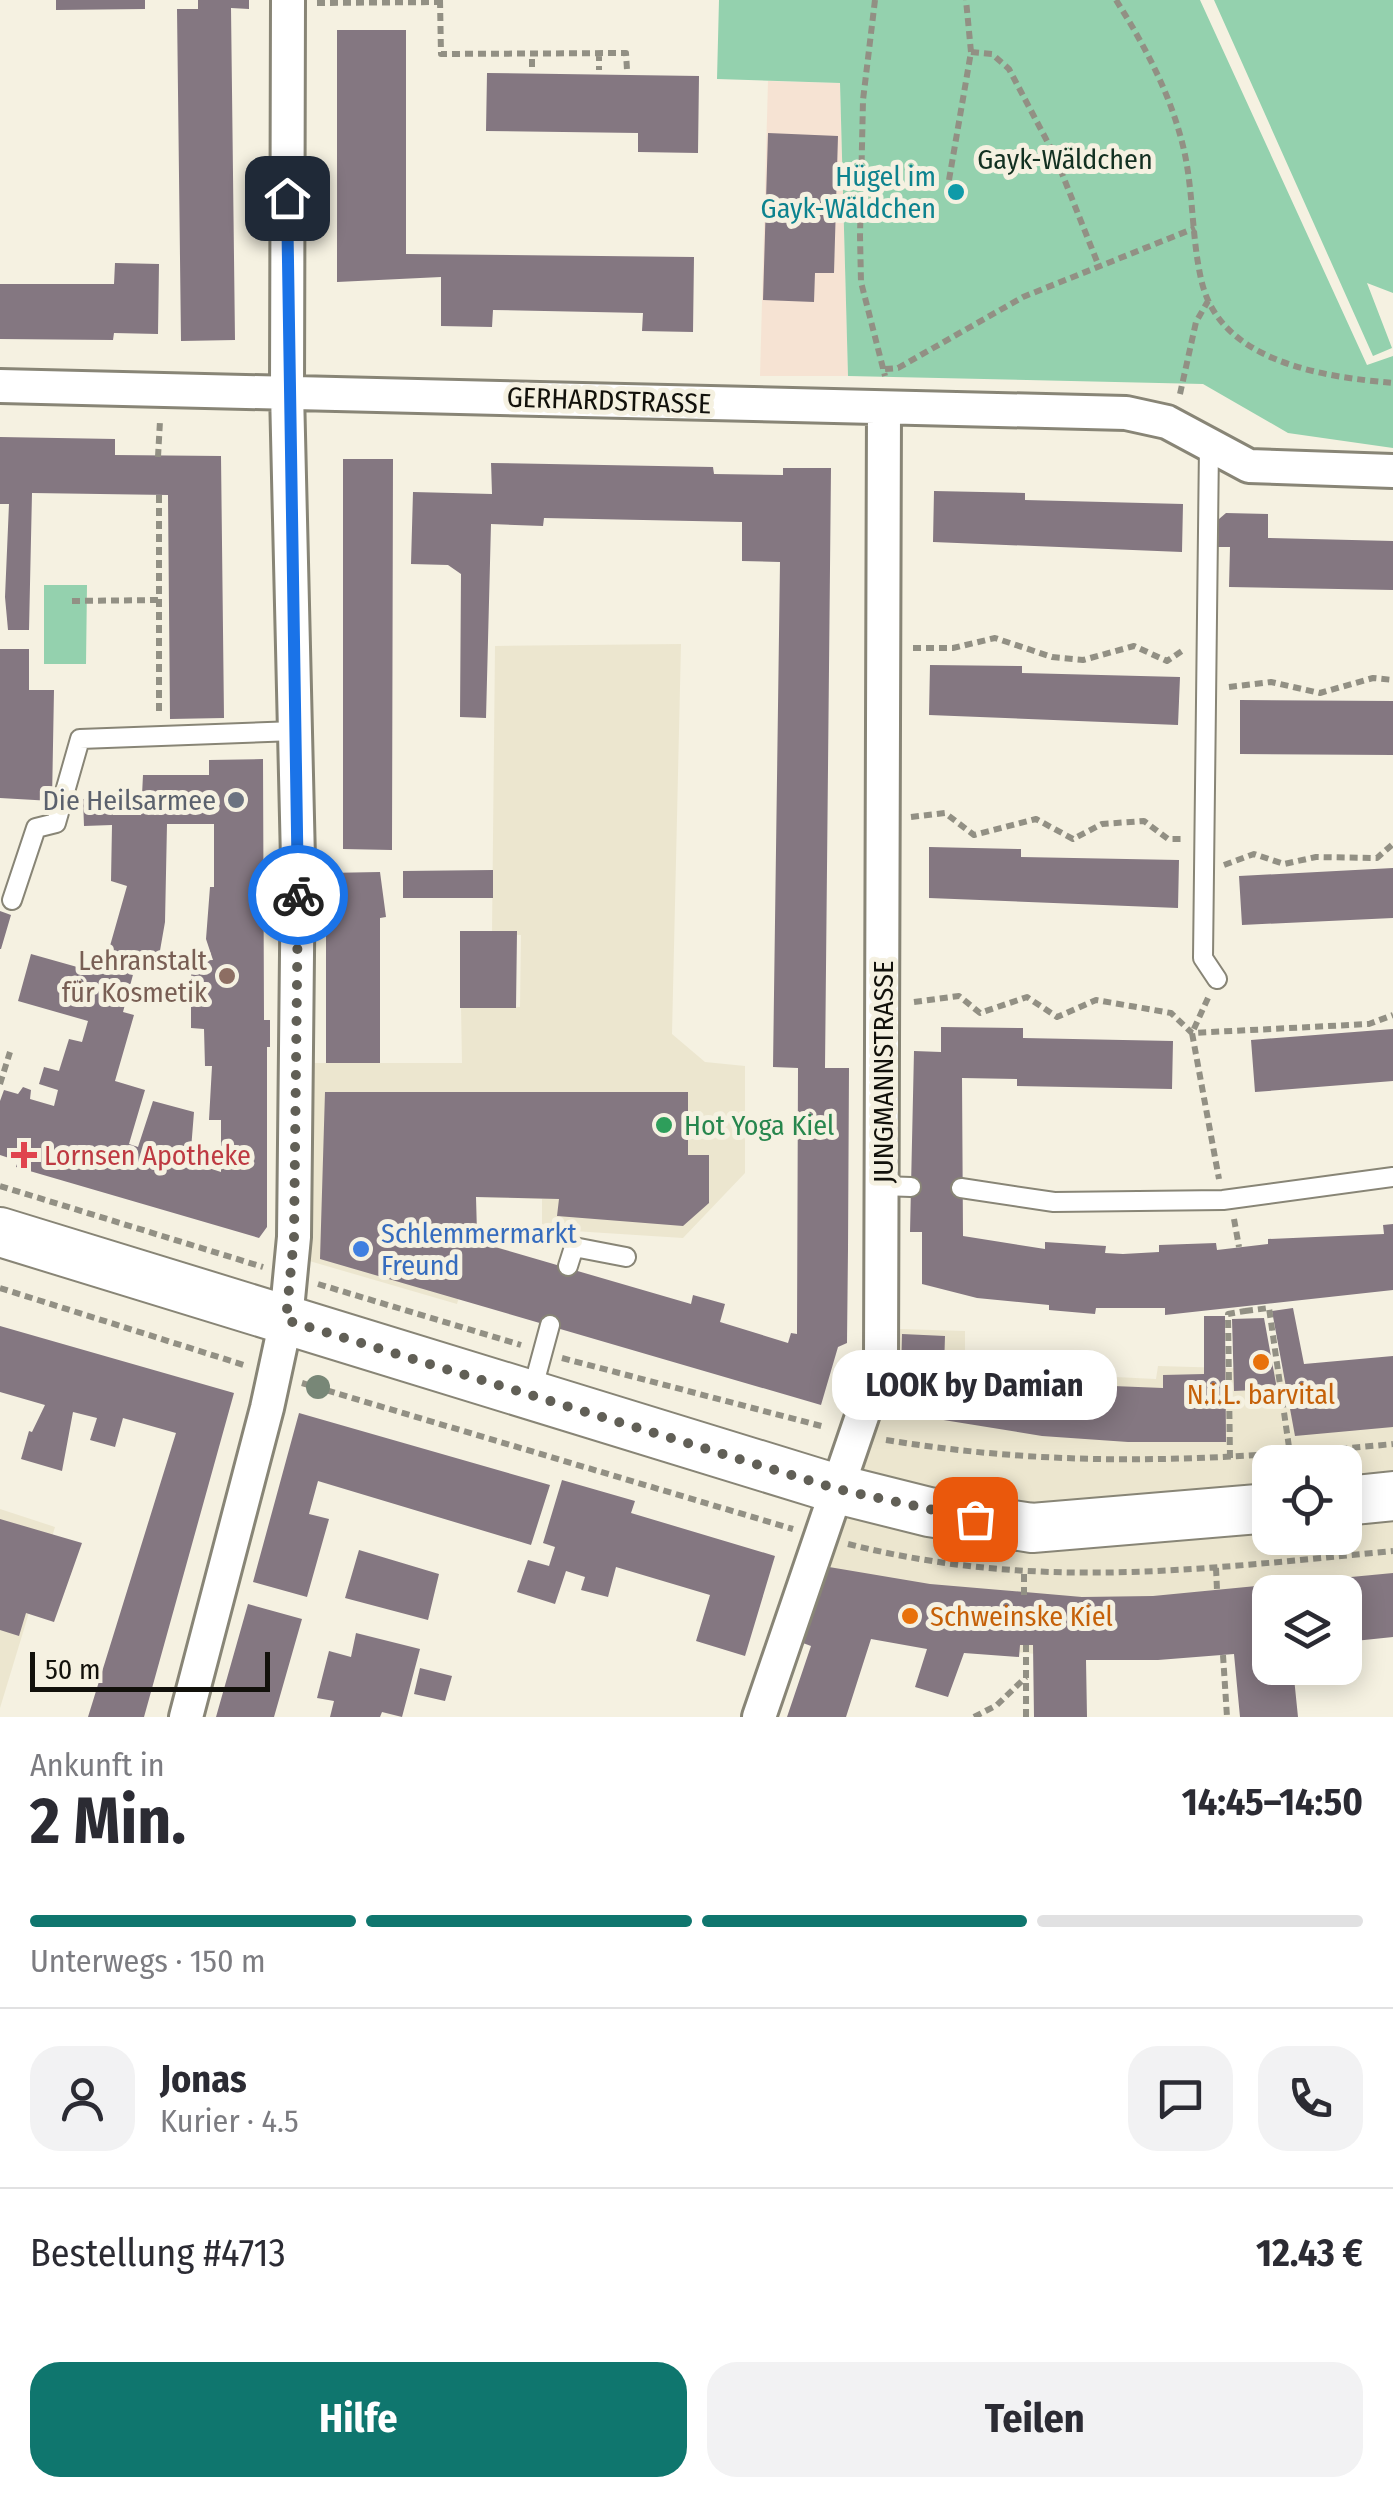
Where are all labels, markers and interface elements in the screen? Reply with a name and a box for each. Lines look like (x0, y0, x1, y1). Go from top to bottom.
park label: Gayk-Wäldchen (977, 143, 1153, 176)
pin (245, 156, 330, 241)
place label: Hügel im Gayk-Wäldchen (761, 160, 936, 225)
icon: home (260, 171, 315, 226)
marker: Hügel im Gayk-Wäldchen (945, 181, 967, 203)
street label: GERHARDSTRASSE (506, 380, 712, 421)
place label: Die Heilsarmee (43, 784, 216, 817)
marker: Die Heilsarmee (225, 789, 247, 811)
courier (248, 845, 348, 945)
icon: bike (271, 868, 326, 923)
place label: Lehranstalt für Kosmetik (62, 944, 208, 1009)
street label: JUNGMANNSTRASSE (867, 961, 900, 1183)
marker: Lehranstalt für Kosmetik (216, 965, 238, 987)
place label: Hot Yoga Kiel (684, 1109, 834, 1142)
marker: Hot Yoga Kiel (653, 1114, 675, 1136)
place label: Lornsen Apotheke (44, 1139, 251, 1172)
marker: Lornsen Apotheke (13, 1144, 35, 1166)
place label: Schlemmermarkt Freund (381, 1217, 577, 1282)
marker: Schlemmermarkt Freund (350, 1238, 372, 1260)
callout: LOOK by Damian (832, 1349, 1118, 1419)
marker: N.i.L. barvital (1250, 1351, 1272, 1373)
text: LOOK by Damian (865, 1366, 1084, 1404)
place label: N.i.L. barvital (1187, 1378, 1335, 1411)
map controls (1252, 1445, 1362, 1685)
button: locate (1252, 1445, 1362, 1555)
pin (933, 1477, 1018, 1562)
icon: bag (948, 1492, 1003, 1547)
button: layers (1252, 1575, 1362, 1685)
place label: Schweinske Kiel (930, 1600, 1113, 1633)
marker: Schweinske Kiel (899, 1605, 921, 1627)
scale bar (30, 1647, 270, 1692)
text: 50 m (45, 1653, 101, 1686)
text: Ankunft in (30, 1746, 165, 1784)
text: 14:45–14:50 (1182, 1779, 1363, 1825)
text: 2 Min. (30, 1782, 186, 1860)
text: Unterwegs · 150 m (30, 1942, 266, 1980)
button: person (30, 2046, 135, 2151)
button: chat (1128, 2046, 1233, 2151)
button: phone (1258, 2046, 1363, 2151)
text: Jonas (160, 2056, 247, 2102)
text: Kurier · 4.5 (160, 2102, 299, 2140)
text: Bestellung #4713 (30, 2230, 286, 2276)
text: 12.43 € (1256, 2230, 1363, 2276)
button: Hilfe (30, 2362, 687, 2477)
button: Teilen (707, 2362, 1363, 2477)

